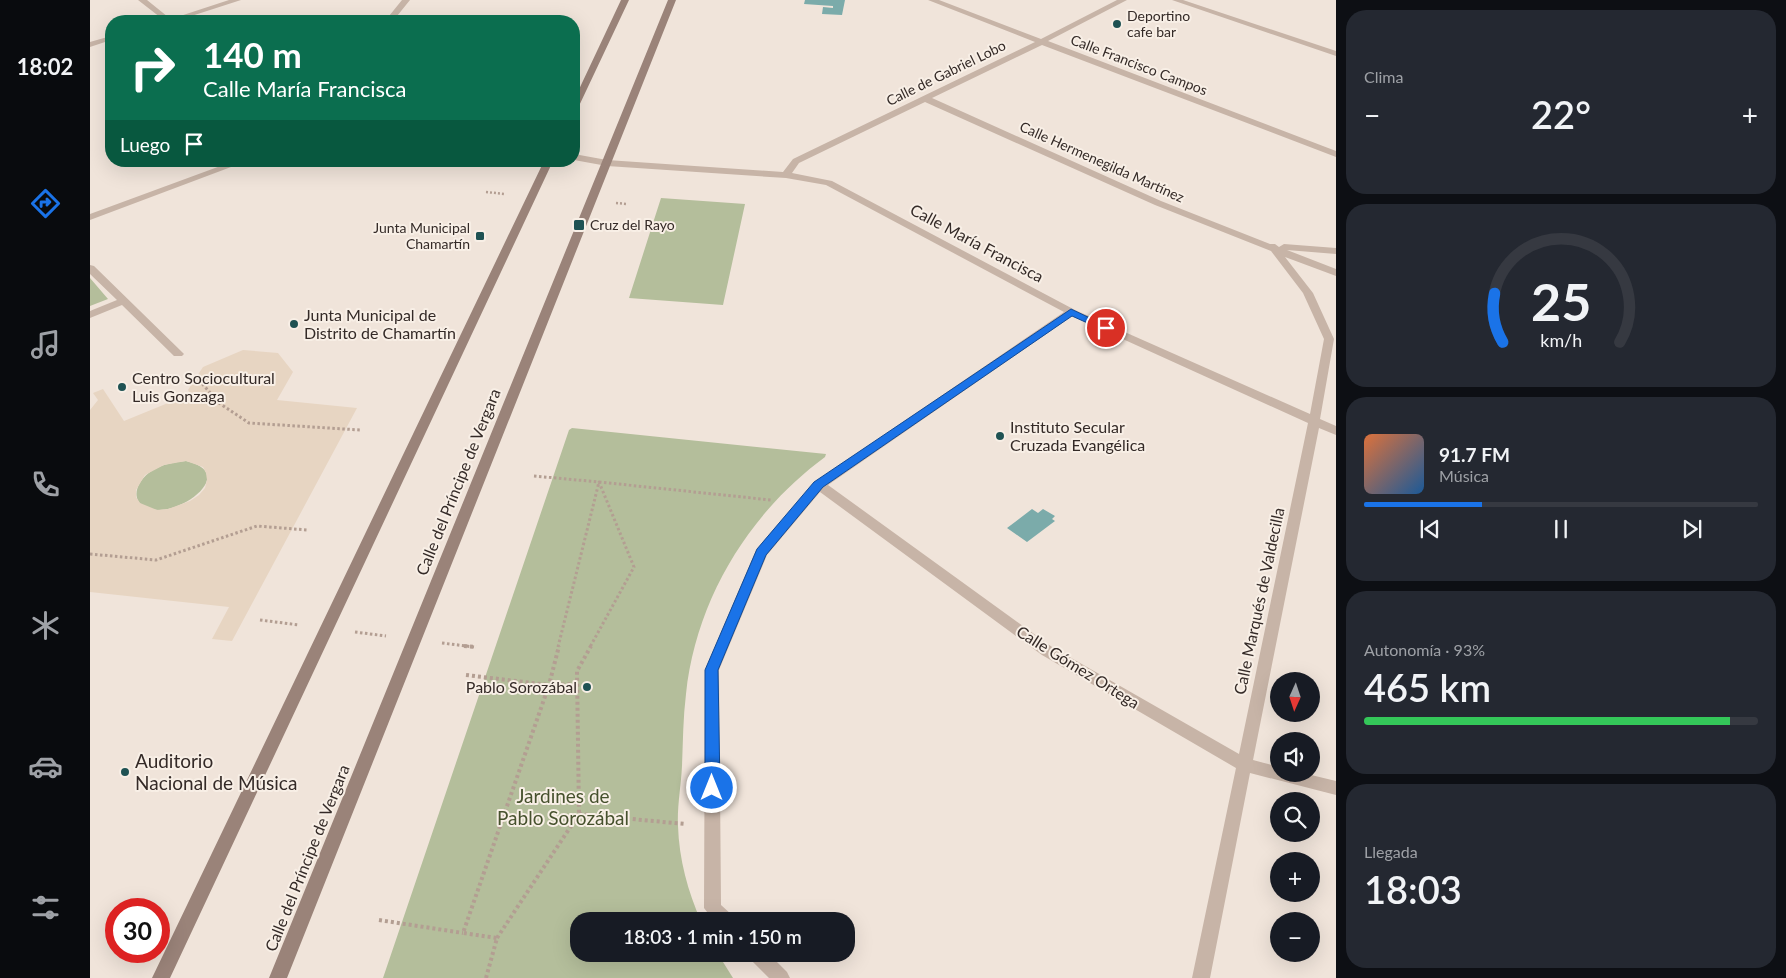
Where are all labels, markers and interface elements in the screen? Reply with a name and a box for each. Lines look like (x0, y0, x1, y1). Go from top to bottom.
place label: Deportino cafe bar (1127, 7, 1190, 40)
marker: Deportino cafe bar (1111, 18, 1123, 30)
street label: Calle Francisco Campos (1069, 31, 1210, 98)
text: 140 m (203, 33, 302, 75)
icon: right (120, 35, 185, 100)
street label: Calle de Gabriel Lobo (883, 36, 1008, 109)
text: 18:02 (17, 53, 73, 80)
text: Clima (1364, 67, 1403, 86)
text: Calle María Francisca (203, 75, 406, 102)
text: 22° (1531, 91, 1591, 137)
text: − (1364, 98, 1380, 132)
text: + (1742, 98, 1758, 132)
street label: Calle Hermenegilda Martínez (1017, 118, 1187, 206)
icon: arrive (180, 130, 208, 158)
text: Luego (120, 133, 170, 156)
icon: directions (28, 186, 63, 221)
street label: Calle María Francisca (907, 199, 1047, 286)
place label: Cruz del Rayo (590, 216, 675, 233)
marker: Cruz del Rayo (572, 218, 586, 232)
place label: Junta Municipal Chamartín (373, 219, 470, 252)
marker: Junta Municipal Chamartín (474, 230, 486, 242)
text: 25 (1531, 270, 1591, 332)
place label: Junta Municipal de Distrito de Chamartín (304, 305, 456, 342)
pin (1085, 307, 1127, 349)
icon: arrive (1092, 314, 1120, 342)
marker: Junta Municipal de Distrito de Chamartín (288, 318, 300, 330)
icon: music (28, 327, 63, 362)
text: km/h (1540, 329, 1582, 351)
place label: Centro Sociocultural Luis Gonzaga (132, 368, 275, 405)
marker: Centro Sociocultural Luis Gonzaga (116, 381, 128, 393)
street label: Calle del Príncipe de Vergara (411, 386, 504, 578)
place label: Instituto Secular Cruzada Evangélica (1010, 417, 1145, 454)
marker: Instituto Secular Cruzada Evangélica (994, 430, 1006, 442)
text: 91.7 FM (1439, 443, 1510, 466)
text: Música (1439, 466, 1489, 485)
icon: phone (28, 467, 63, 502)
street label: Calle Marqués de Valdecilla (1229, 506, 1288, 696)
icon: previous (1416, 515, 1444, 543)
icon: pause (1547, 515, 1575, 543)
icon: next (1678, 515, 1706, 543)
icon: climate (28, 608, 63, 643)
street label: Calle Gómez Ortega (1013, 621, 1143, 712)
text: Autonomía · 93% (1364, 640, 1485, 659)
text: 465 km (1364, 664, 1491, 710)
north arrow (1270, 672, 1320, 722)
map controls (1270, 672, 1320, 962)
place label: Pablo Sorozábal (466, 677, 577, 696)
marker: Pablo Sorozábal (581, 681, 593, 693)
button: sound (1270, 732, 1320, 782)
icon: car (28, 749, 63, 784)
place label: Auditorio Nacional de Música (135, 749, 297, 794)
position arrow (685, 761, 737, 813)
street label: Calle del Príncipe de Vergara (260, 762, 353, 954)
marker: Auditorio Nacional de Música (119, 766, 131, 778)
park label: Jardines de Pablo Sorozábal (497, 784, 629, 829)
button: search (1270, 792, 1320, 842)
text: Llegada (1364, 842, 1418, 861)
button: + (1270, 852, 1320, 902)
text: 18:03 (1364, 866, 1462, 912)
icon: filters (28, 890, 63, 925)
speed limit sign: 30 (105, 898, 170, 963)
button: − (1270, 912, 1320, 962)
text: 18:03 · 1 min · 150 m (623, 925, 802, 948)

